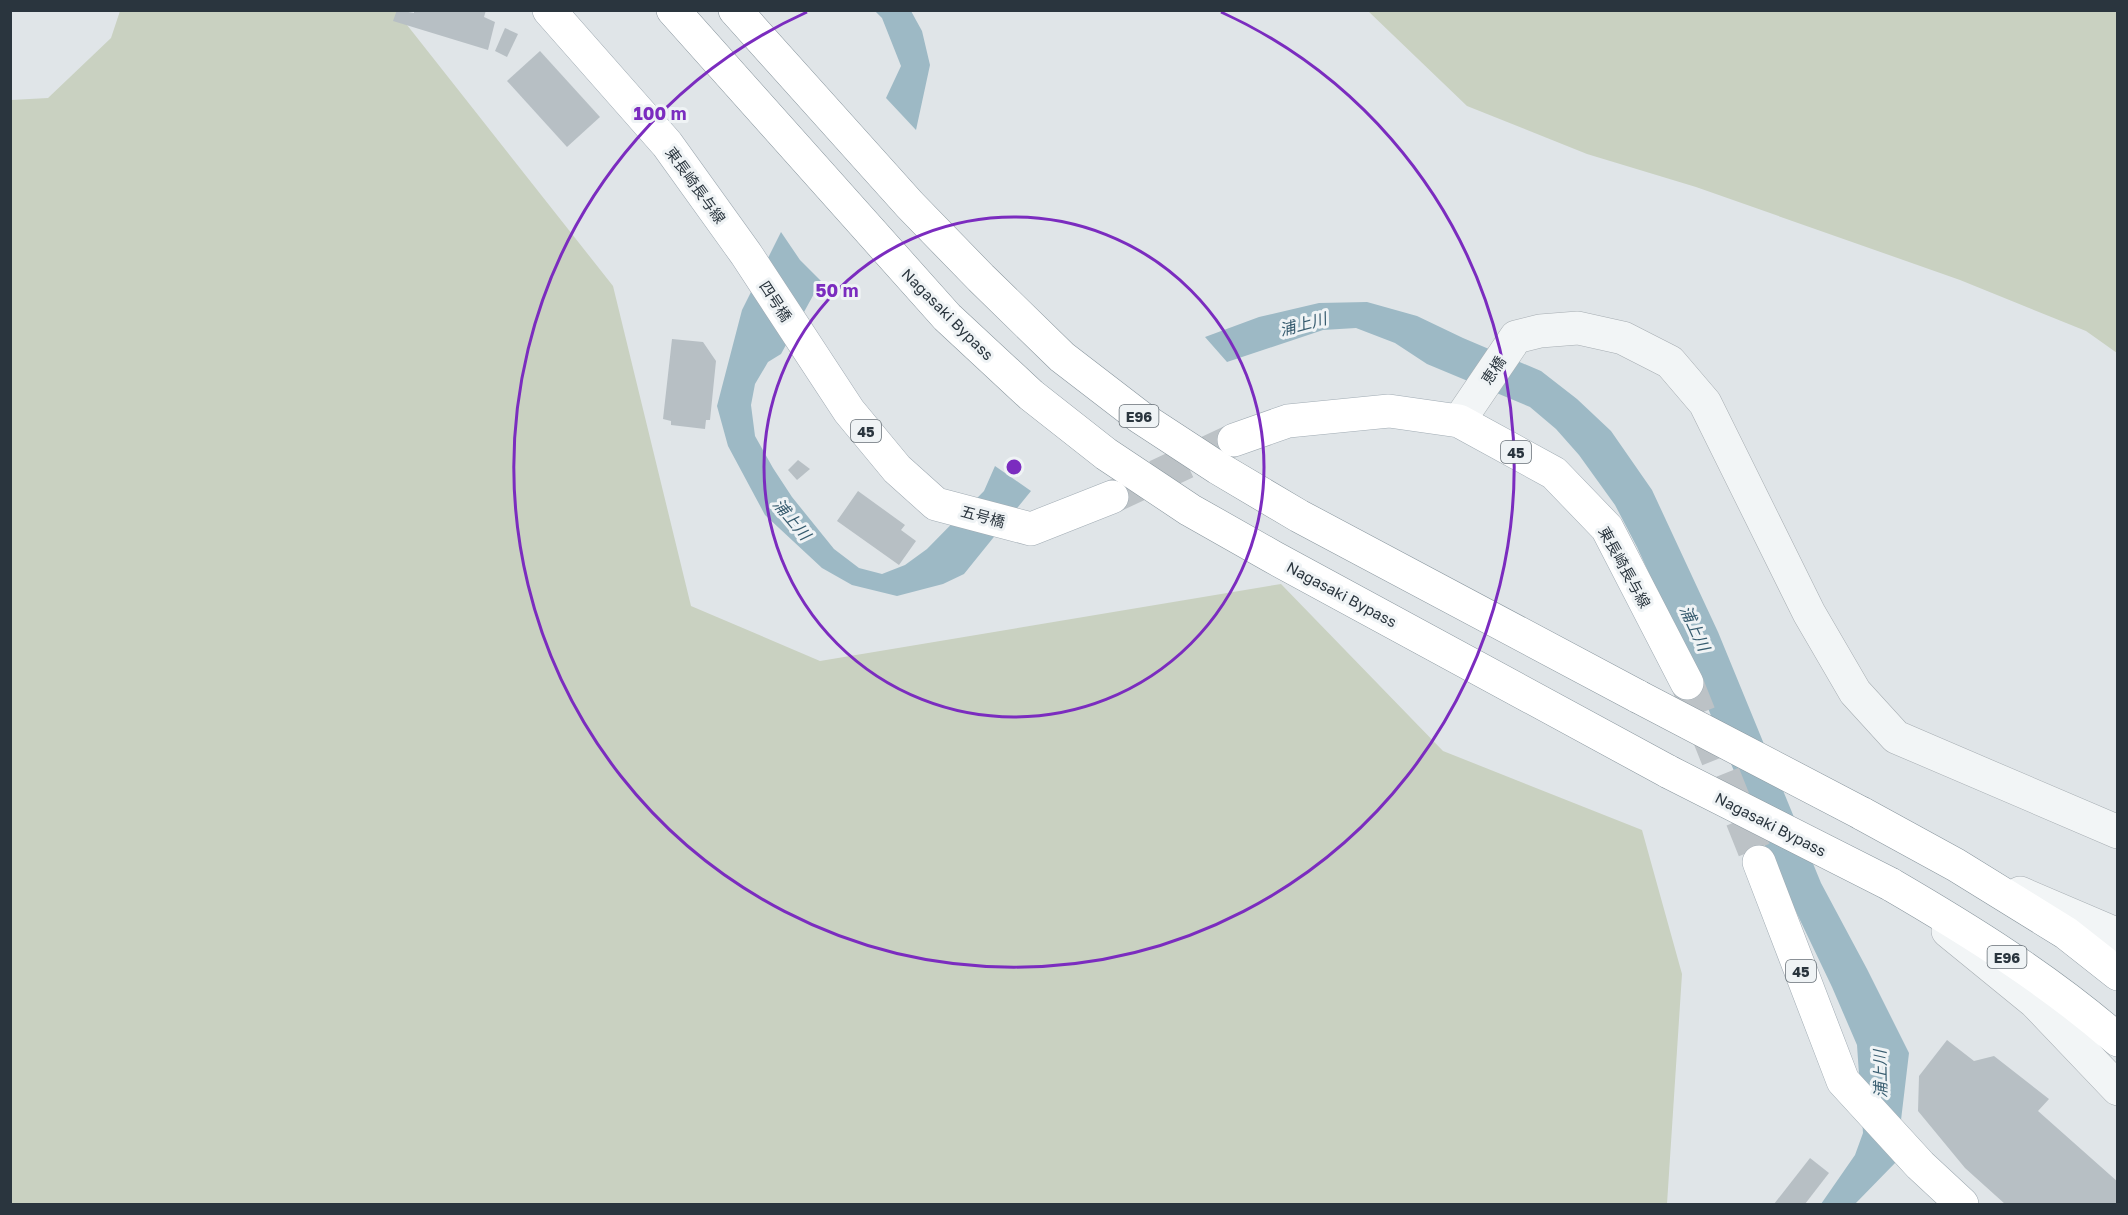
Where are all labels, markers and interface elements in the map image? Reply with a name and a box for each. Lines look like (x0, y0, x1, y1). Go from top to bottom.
text: 100 m (634, 102, 686, 124)
street label: 東長崎長与線 (662, 143, 730, 227)
street label: Nagasaki Bypass (898, 264, 998, 364)
street label: 四号橋 (756, 277, 796, 325)
text: 50 m (816, 279, 858, 301)
water label: 浦上川 (1277, 308, 1331, 340)
street label: 恵橋 (1477, 353, 1509, 387)
road number: E96 (1120, 405, 1158, 427)
road number: 45 (851, 420, 881, 442)
road number: 45 (1501, 441, 1531, 463)
centre of rings (1004, 457, 1024, 477)
water label: 浦上川 (769, 494, 816, 545)
street label: 五号橋 (959, 501, 1007, 531)
street label: 東長崎長与線 (1595, 523, 1655, 611)
street label: Nagasaki Bypass (1284, 557, 1400, 631)
water label: 浦上川 (1676, 602, 1715, 656)
street label: Nagasaki Bypass (1712, 788, 1830, 860)
road number: E96 (1988, 946, 2026, 968)
road number: 45 (1786, 960, 1816, 982)
water label: 浦上川 (1870, 1048, 1890, 1098)

